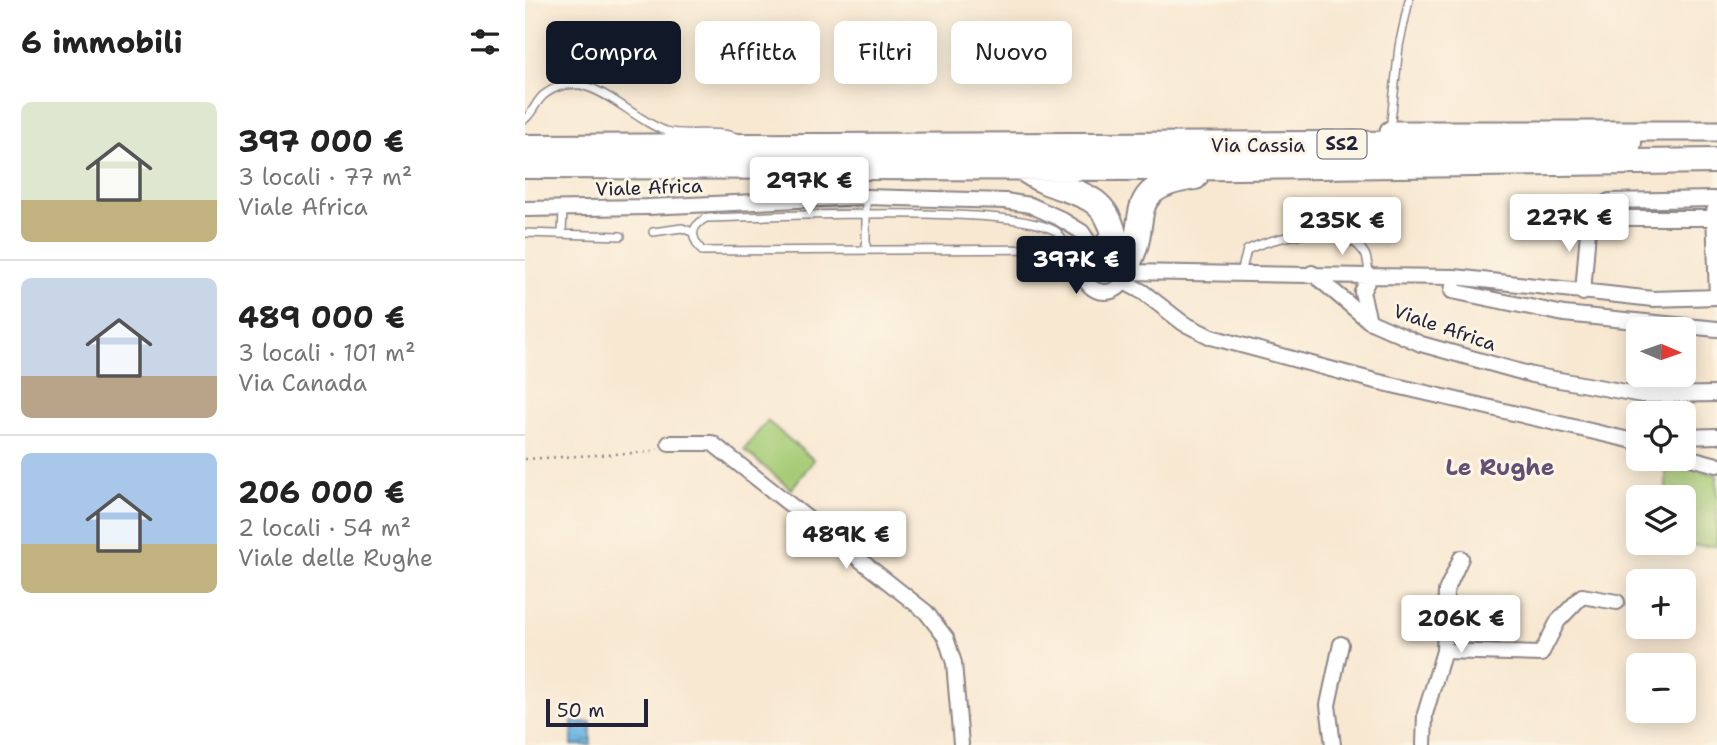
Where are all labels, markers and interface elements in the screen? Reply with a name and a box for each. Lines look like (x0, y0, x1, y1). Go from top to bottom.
chip: Compra (546, 21, 681, 84)
chip: Affitta (695, 21, 820, 84)
chip: Filtri (834, 21, 937, 84)
chip: Nuovo (951, 21, 1072, 84)
text: 6 immobili (21, 22, 183, 63)
icon: filters (466, 23, 504, 61)
text: 397 000 € (238, 121, 404, 162)
icon: home (77, 130, 161, 214)
road number: SS2 (1317, 130, 1367, 159)
street label: Via Cassia (1211, 133, 1305, 158)
pin: 297K € (752, 158, 866, 217)
text: 3 locali · 77 m² (238, 162, 412, 192)
text: 297K € (766, 165, 852, 195)
street label: Viale Africa (595, 173, 703, 202)
text: Viale Africa (238, 192, 368, 222)
pin: 227K € (1512, 194, 1626, 254)
pin: 235K € (1285, 198, 1399, 257)
text: 227K € (1526, 202, 1612, 232)
text: 235K € (1299, 205, 1385, 235)
pin: 397K € (1019, 236, 1133, 296)
text: 397K € (1033, 244, 1119, 274)
text: 489 000 € (238, 297, 405, 338)
street label: Viale Africa (1390, 298, 1500, 357)
icon: home (77, 306, 161, 390)
north arrow (1626, 317, 1696, 387)
map controls (1626, 317, 1696, 723)
text: 3 locali · 101 m² (238, 338, 415, 368)
text: Via Canada (238, 368, 367, 398)
button: locate (1626, 401, 1696, 471)
district label: Le Rughe (1446, 452, 1554, 482)
text: 206 000 € (238, 472, 405, 513)
icon: home (77, 481, 161, 565)
button: layers (1626, 485, 1696, 555)
pin: 489K € (789, 512, 903, 571)
text: 2 locali · 54 m² (238, 513, 411, 543)
text: 489K € (802, 519, 890, 549)
text: Viale delle Rughe (238, 543, 433, 573)
button: + (1626, 569, 1696, 639)
pin: 206K € (1404, 596, 1518, 655)
text: 206K € (1417, 603, 1505, 633)
button: − (1626, 653, 1696, 723)
scale bar (546, 696, 647, 728)
text: 50 m (557, 698, 605, 723)

